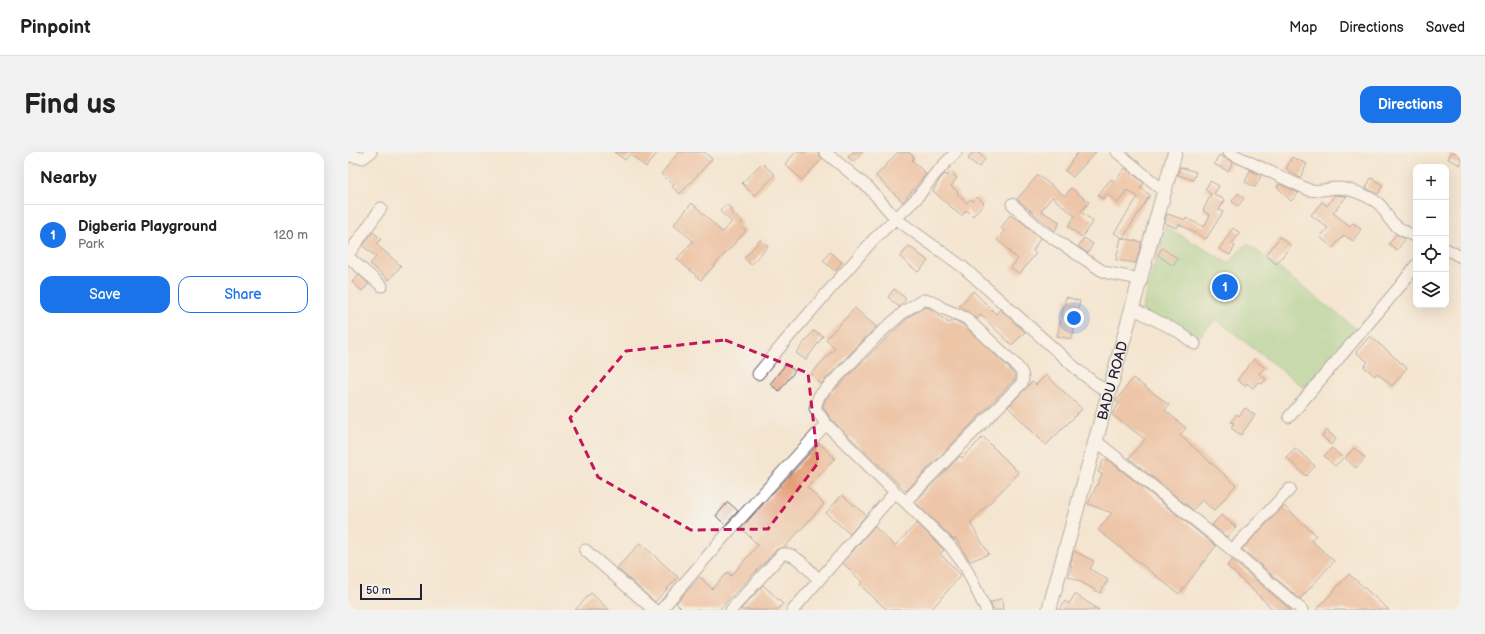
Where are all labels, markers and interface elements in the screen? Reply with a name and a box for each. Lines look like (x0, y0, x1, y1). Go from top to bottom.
text: Pinpoint (20, 16, 91, 39)
text: Map (1289, 19, 1317, 36)
text: Directions (1339, 19, 1404, 36)
text: Saved (1426, 19, 1465, 36)
button: Directions (1360, 86, 1461, 123)
text: Find us (24, 88, 116, 121)
map controls (1413, 164, 1449, 308)
button: + (1413, 164, 1449, 200)
text: Nearby (40, 168, 97, 188)
button: − (1413, 200, 1449, 236)
text: Digberia Playground (78, 217, 217, 236)
text: 1 (50, 227, 56, 243)
text: 120 m (273, 227, 308, 243)
text: Park (78, 236, 104, 252)
button: locate (1413, 236, 1449, 272)
pin: 1 (1212, 272, 1238, 302)
button: layers (1413, 272, 1449, 308)
button: Save (40, 276, 170, 313)
button: Share (178, 276, 308, 313)
your location (1064, 308, 1084, 328)
street label: BADU ROAD (1094, 339, 1132, 422)
scale bar (360, 582, 422, 601)
text: 50 m (366, 584, 391, 597)

